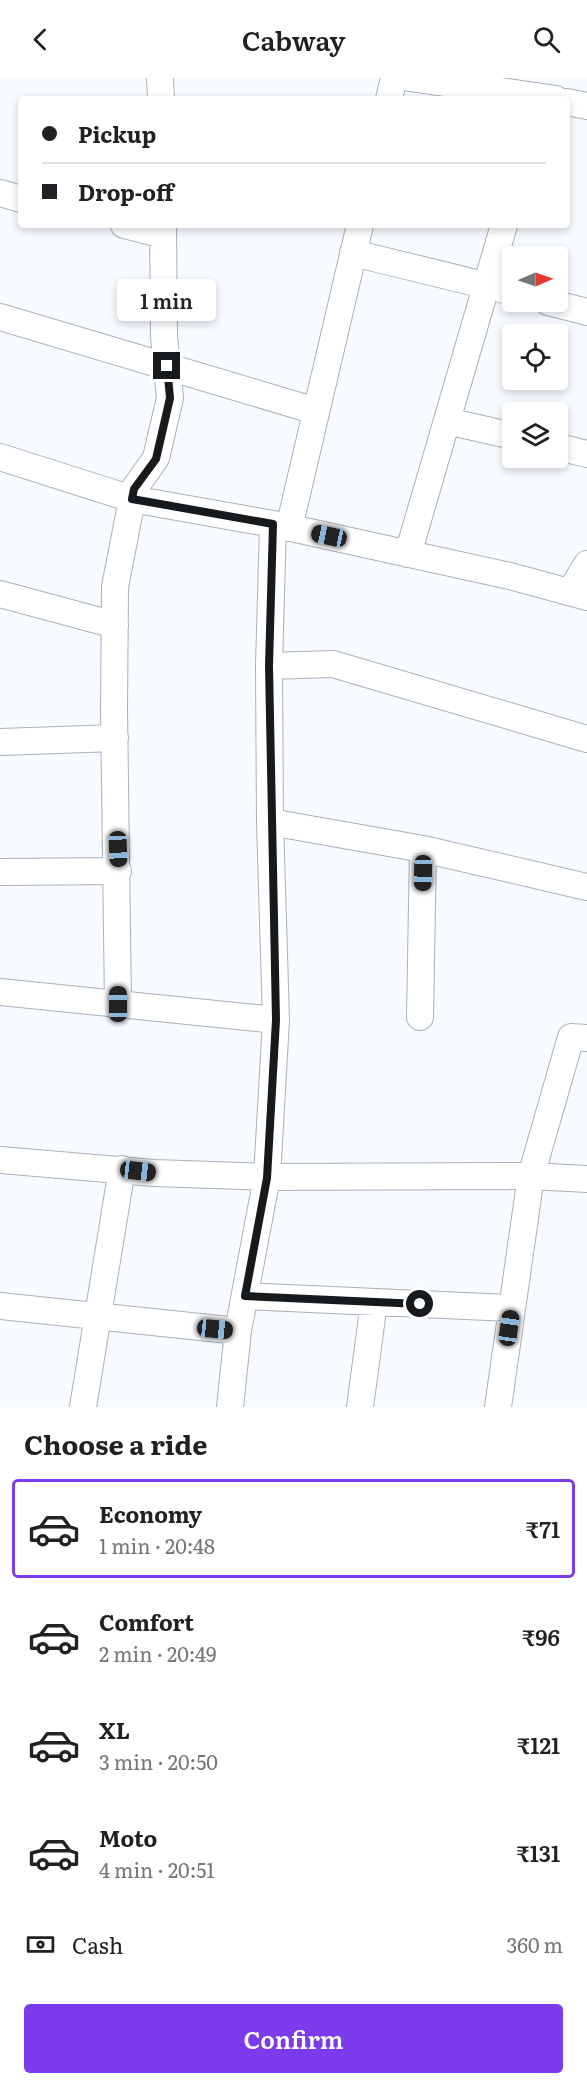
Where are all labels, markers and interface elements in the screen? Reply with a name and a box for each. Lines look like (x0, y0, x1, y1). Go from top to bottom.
text: Cabway (242, 19, 345, 59)
icon: back (24, 23, 57, 56)
icon: search (530, 23, 563, 56)
text: Pickup (78, 117, 156, 150)
text: Drop-off (78, 175, 174, 208)
north arrow (502, 246, 568, 312)
map controls (502, 246, 568, 468)
callout: 1 min (118, 279, 216, 321)
text: 1 min (140, 285, 193, 315)
button: locate (502, 324, 568, 390)
route end (153, 352, 180, 379)
button: layers (502, 402, 568, 468)
car (310, 523, 348, 549)
car (108, 831, 128, 867)
car (414, 855, 432, 891)
car (109, 986, 127, 1022)
car (119, 1160, 157, 1182)
route start (406, 1290, 433, 1317)
car (498, 1309, 520, 1347)
car (196, 1318, 234, 1340)
text: Choose a ride (24, 1423, 207, 1463)
text: Economy (99, 1497, 202, 1530)
icon: car (27, 1502, 81, 1556)
text: ₹71 (526, 1512, 560, 1545)
text: 1 min · 20:48 (99, 1530, 215, 1560)
text: Comfort (99, 1605, 194, 1638)
icon: car (27, 1610, 81, 1664)
text: ₹96 (522, 1620, 560, 1653)
text: 2 min · 20:49 (99, 1638, 217, 1668)
text: XL (99, 1713, 130, 1746)
icon: car (27, 1718, 81, 1772)
text: ₹121 (517, 1728, 560, 1761)
text: 3 min · 20:50 (99, 1746, 218, 1776)
text: Moto (99, 1821, 157, 1854)
icon: car (27, 1826, 81, 1880)
text: ₹131 (516, 1836, 560, 1869)
text: 4 min · 20:51 (99, 1854, 215, 1884)
icon: cash (24, 1928, 57, 1961)
text: Cash (72, 1928, 123, 1961)
text: 360 m (506, 1929, 563, 1959)
button: Confirm (24, 2004, 563, 2073)

